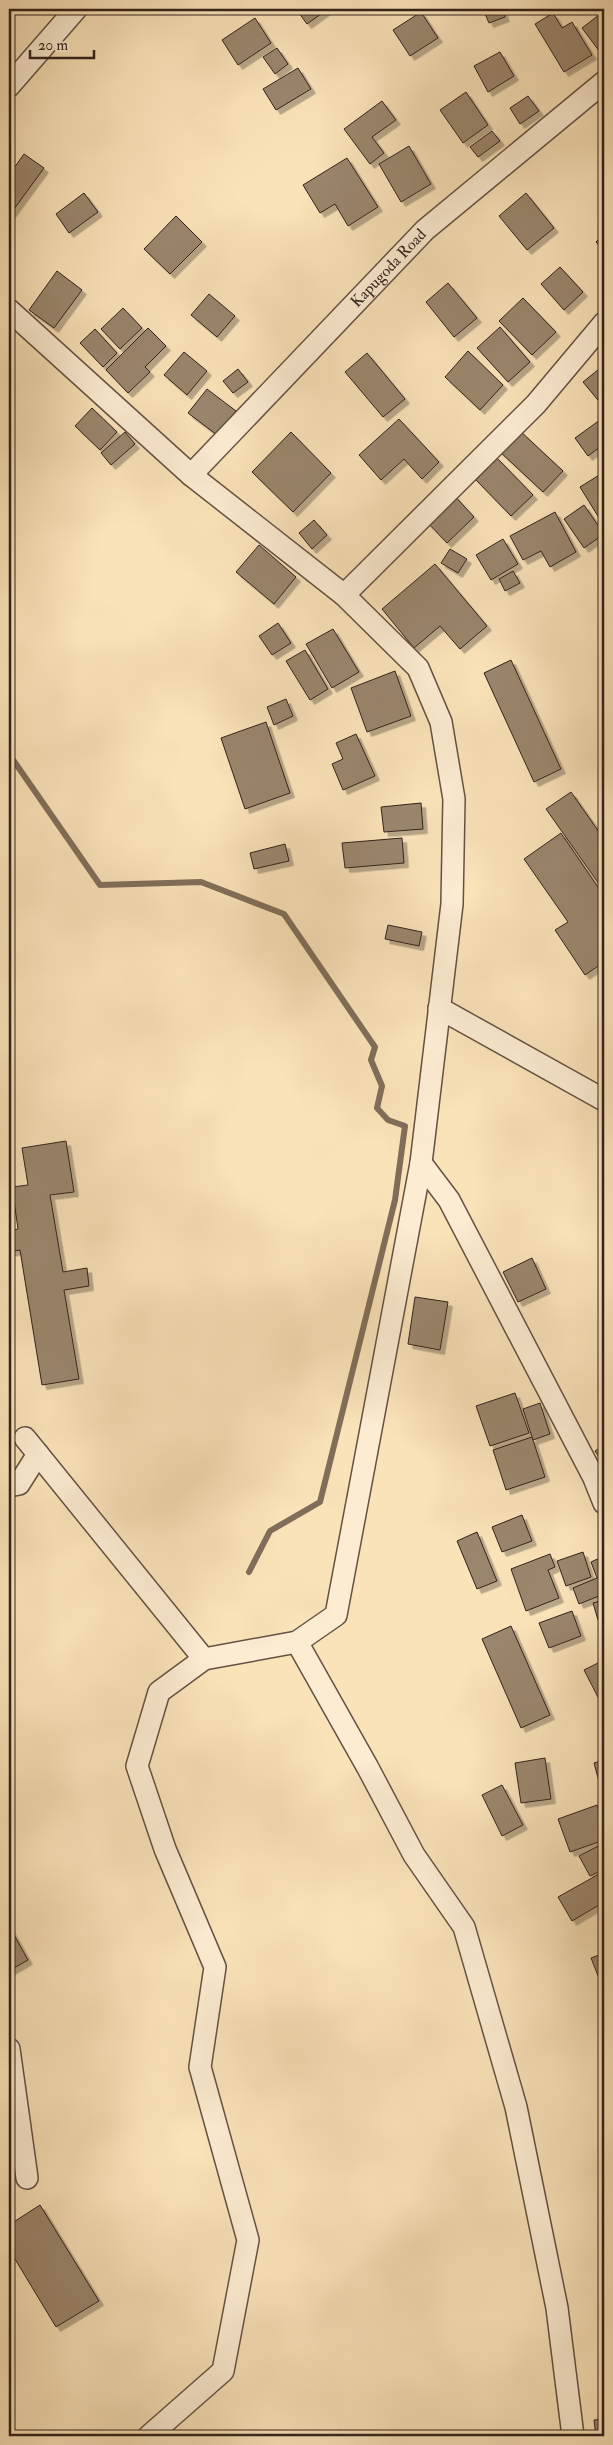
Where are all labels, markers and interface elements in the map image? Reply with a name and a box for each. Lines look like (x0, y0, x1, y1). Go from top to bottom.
scale bar (30, 28, 94, 60)
text: 20 m (38, 36, 68, 55)
street label: Kapugoda Road (346, 225, 431, 312)

